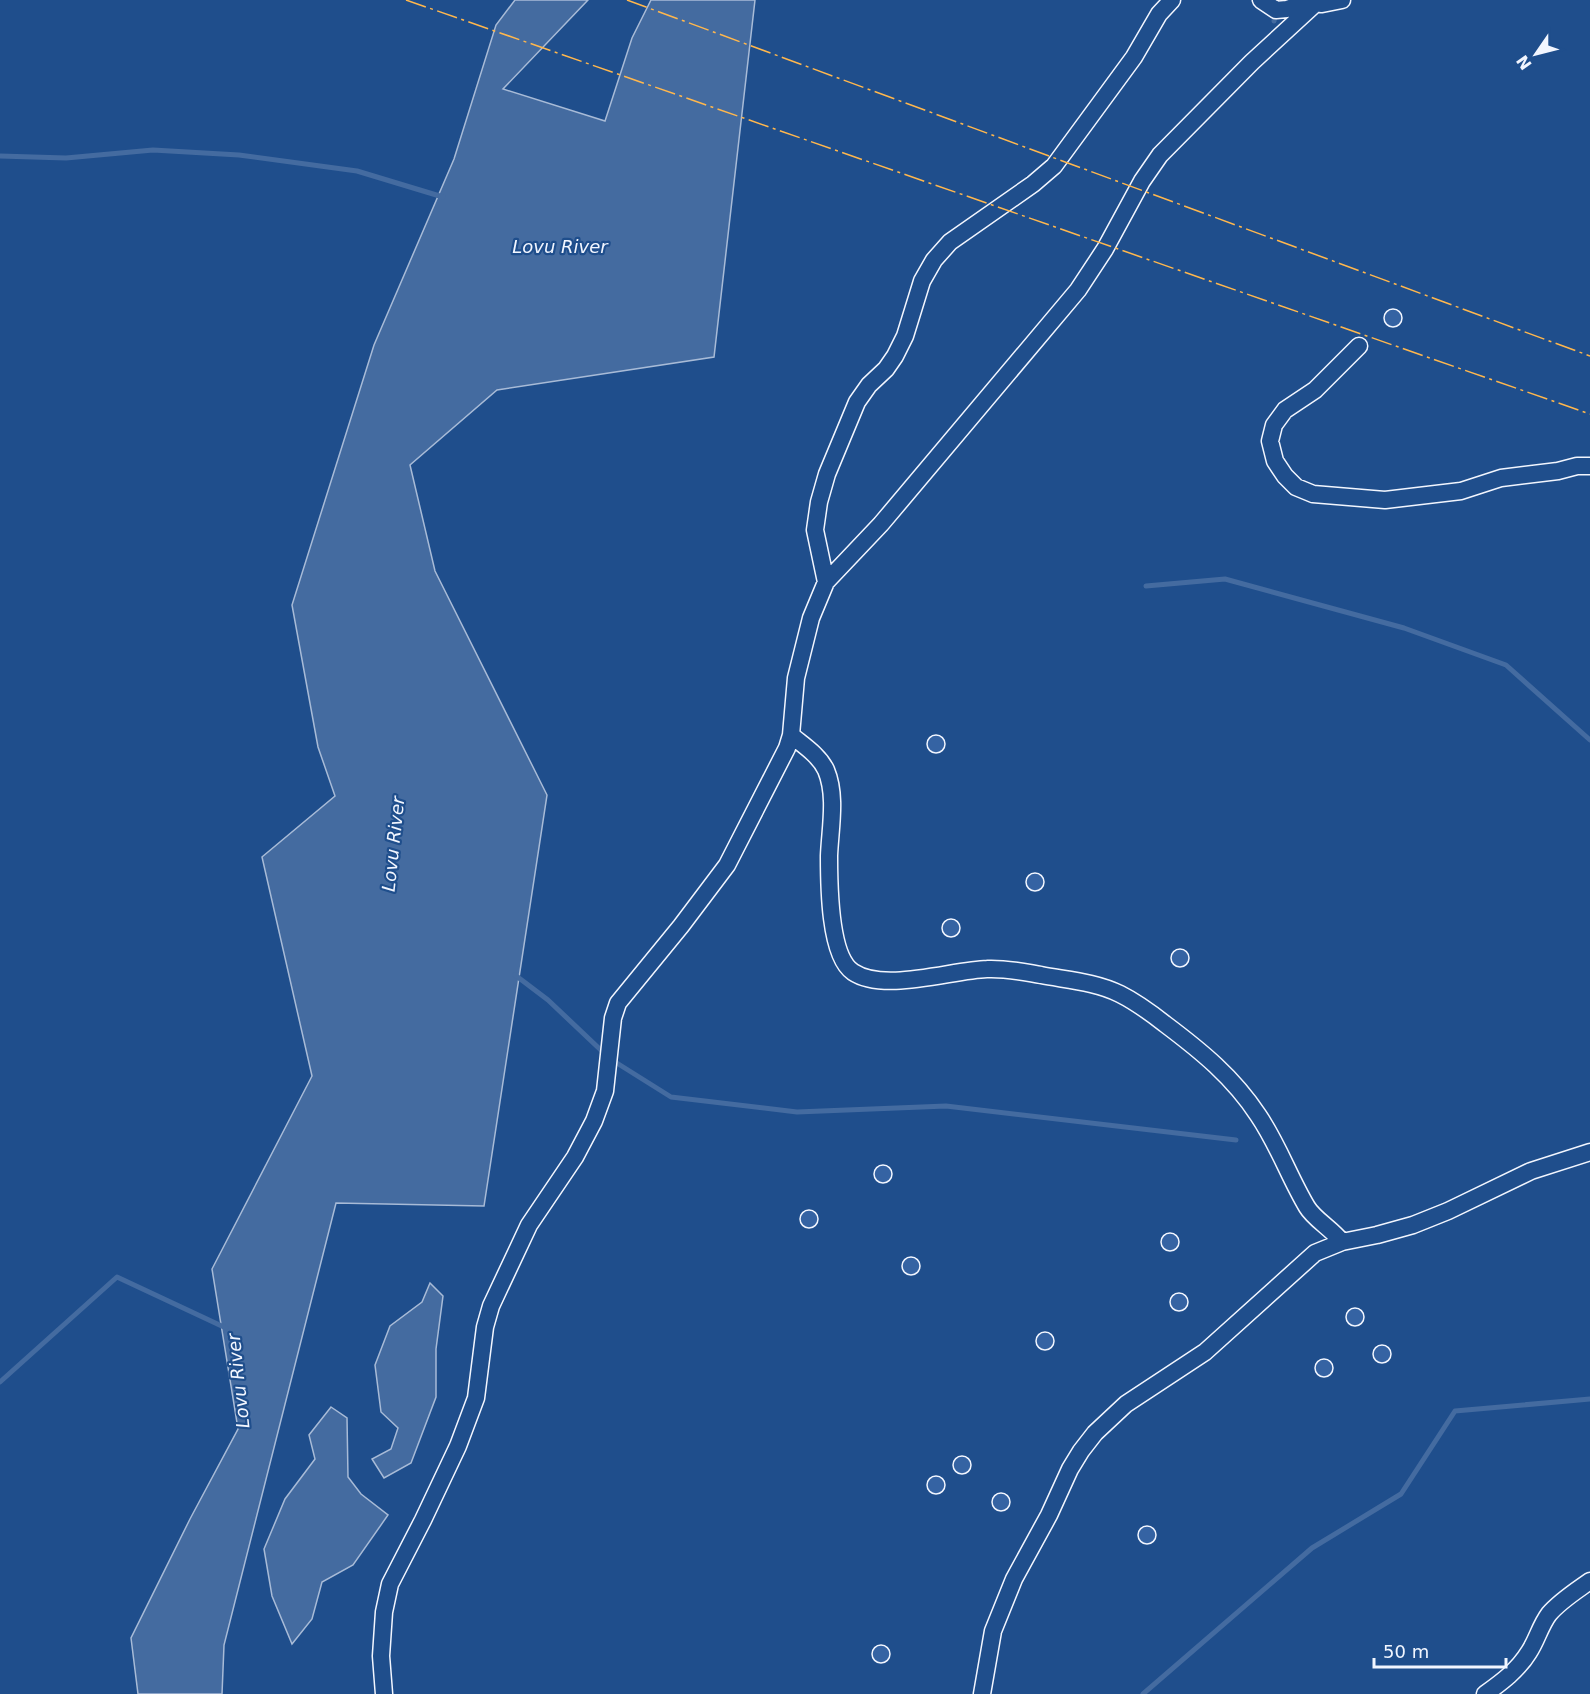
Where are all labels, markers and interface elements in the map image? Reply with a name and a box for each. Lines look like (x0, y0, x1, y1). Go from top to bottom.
north arrow (1506, 24, 1566, 84)
text: N (1513, 51, 1536, 73)
water label: Lovu River (512, 236, 609, 257)
water label: Lovu River (378, 794, 409, 893)
water label: Lovu River (222, 1331, 253, 1430)
scale bar (1374, 1631, 1506, 1669)
text: 50 m (1383, 1641, 1429, 1662)

